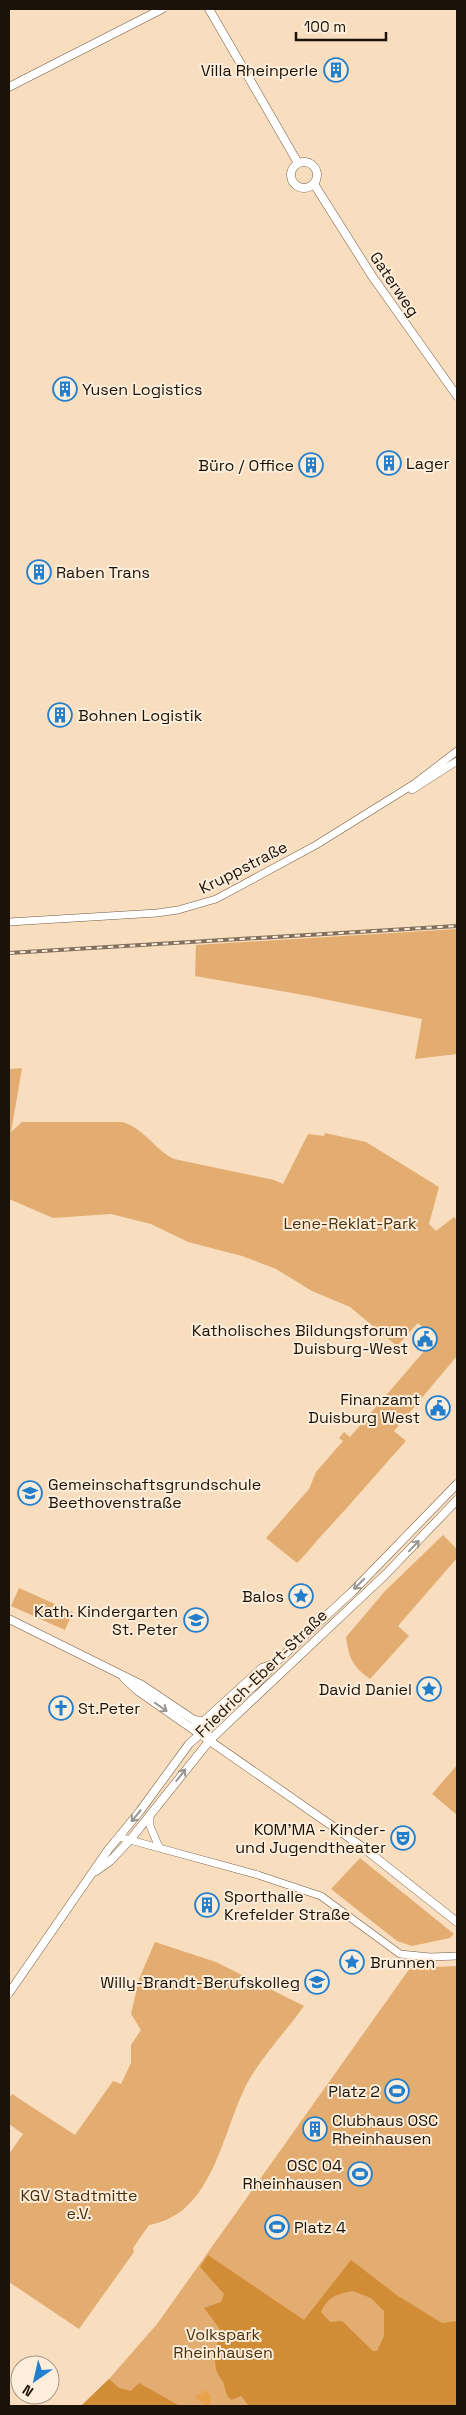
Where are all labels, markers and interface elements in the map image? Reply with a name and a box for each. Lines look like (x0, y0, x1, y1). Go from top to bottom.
scale bar (296, 10, 386, 42)
text: 100 m (304, 17, 346, 36)
building icon: Villa Rheinperle (323, 57, 349, 83)
place label: Villa Rheinperle (201, 60, 318, 81)
street label: Gaterweg (365, 248, 424, 321)
building icon: Yusen Logistics (52, 376, 78, 402)
place label: Yusen Logistics (82, 379, 202, 400)
building icon: Lager (376, 450, 402, 476)
building icon: Büro / Office (298, 452, 324, 478)
place label: Lager (406, 453, 450, 474)
place label: Büro / Office (198, 455, 294, 476)
building icon: Raben Trans (26, 559, 52, 585)
place label: Raben Trans (56, 562, 150, 583)
building icon: Bohnen Logistik (47, 702, 73, 728)
place label: Bohnen Logistik (78, 705, 203, 726)
street label: Kruppstraße (196, 836, 291, 899)
park label: Lene-Reklat-Park (283, 1213, 417, 1234)
place label: Katholisches Bildungsforum Duisburg-West (192, 1320, 408, 1359)
public building icon: Katholisches Bildungsforum Duisburg-West (412, 1326, 438, 1352)
place label: Finanzamt Duisburg West (308, 1389, 420, 1428)
public building icon: Finanzamt Duisburg West (425, 1395, 451, 1421)
place label: Gemeinschaftsgrundschule Beethovenstraße (48, 1474, 261, 1513)
school or university icon: Gemeinschaftsgrundschule Beethovenstraße (17, 1480, 43, 1506)
one-way arrow (408, 1539, 420, 1552)
one-way arrow (353, 1578, 365, 1591)
place icon: Balos (288, 1583, 314, 1609)
place label: Balos (242, 1586, 284, 1607)
place label: Kath. Kindergarten St. Peter (34, 1601, 178, 1640)
street label: Friedrich-Ebert-Straße (191, 1605, 332, 1742)
school or university icon: Kath. Kindergarten St. Peter (183, 1607, 209, 1633)
place icon: David Daniel (416, 1676, 442, 1702)
place label: David Daniel (319, 1679, 412, 1700)
church icon: St.Peter (48, 1695, 74, 1721)
place label: St.Peter (78, 1698, 140, 1719)
one-way arrow (154, 1702, 168, 1712)
one-way arrow (175, 1769, 186, 1782)
one-way arrow (131, 1809, 142, 1822)
place label: KOM'MA - Kinder- und Jugendtheater (235, 1819, 386, 1858)
theatre icon: KOM'MA - Kinder- und Jugendtheater (390, 1825, 416, 1851)
place label: Sporthalle Krefelder Straße (224, 1886, 350, 1925)
building icon: Sporthalle Krefelder Straße (194, 1892, 220, 1918)
place icon: Brunnen (339, 1949, 365, 1975)
place label: Brunnen (370, 1952, 435, 1973)
school or university icon: Willy-Brandt-Berufskolleg (304, 1969, 330, 1995)
place label: Willy-Brandt-Berufskolleg (100, 1972, 300, 1993)
sports icon: Platz 2 (384, 2078, 410, 2104)
place label: Platz 2 (328, 2081, 380, 2102)
place label: Clubhaus OSC Rheinhausen (332, 2110, 438, 2149)
building icon: Clubhaus OSC Rheinhausen (302, 2116, 328, 2142)
place label: OSC 04 Rheinhausen (243, 2155, 342, 2194)
sports icon: OSC 04 Rheinhausen (347, 2161, 373, 2187)
park label: KGV Stadtmitte e.V. (21, 2185, 137, 2224)
sports icon: Platz 4 (264, 2214, 290, 2240)
place label: Platz 4 (294, 2217, 346, 2238)
park label: Volkspark Rheinhausen (173, 2324, 273, 2363)
north arrow (10, 2355, 60, 2405)
text: N (19, 2381, 37, 2401)

